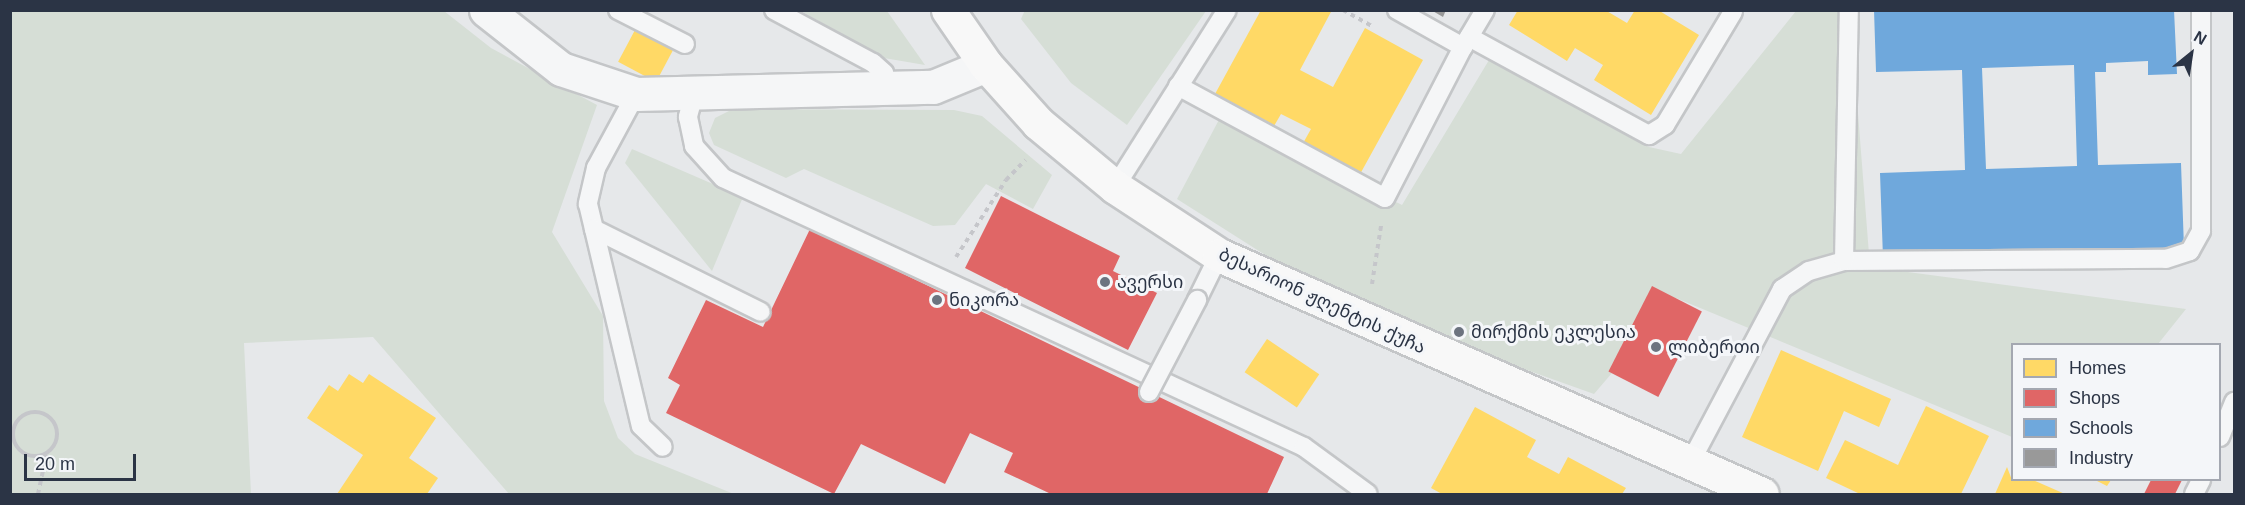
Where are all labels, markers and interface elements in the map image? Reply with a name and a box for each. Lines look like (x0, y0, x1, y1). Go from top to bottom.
north arrow (2161, 24, 2221, 84)
text: N (2191, 28, 2210, 48)
street label: ბესარიონ ჟღენტის ქუჩა (1215, 243, 1429, 359)
place label: ავერსი (1117, 271, 1183, 293)
marker: ავერსი (1098, 275, 1112, 289)
place label: ნიკორა (949, 289, 1019, 311)
marker: ნიკორა (930, 293, 944, 307)
place label: მირქმის ეკლესია (1471, 321, 1636, 343)
marker: მირქმის ეკლესია (1452, 325, 1466, 339)
place label: ლიბერთი (1668, 336, 1760, 358)
marker: ლიბერთი (1649, 340, 1663, 354)
legend (2011, 343, 2221, 481)
text: Homes (2069, 358, 2126, 378)
text: Shops (2069, 388, 2120, 408)
text: Schools (2069, 418, 2133, 438)
scale bar (27, 442, 140, 480)
text: Industry (2069, 448, 2133, 468)
text: 20 m (35, 454, 75, 474)

